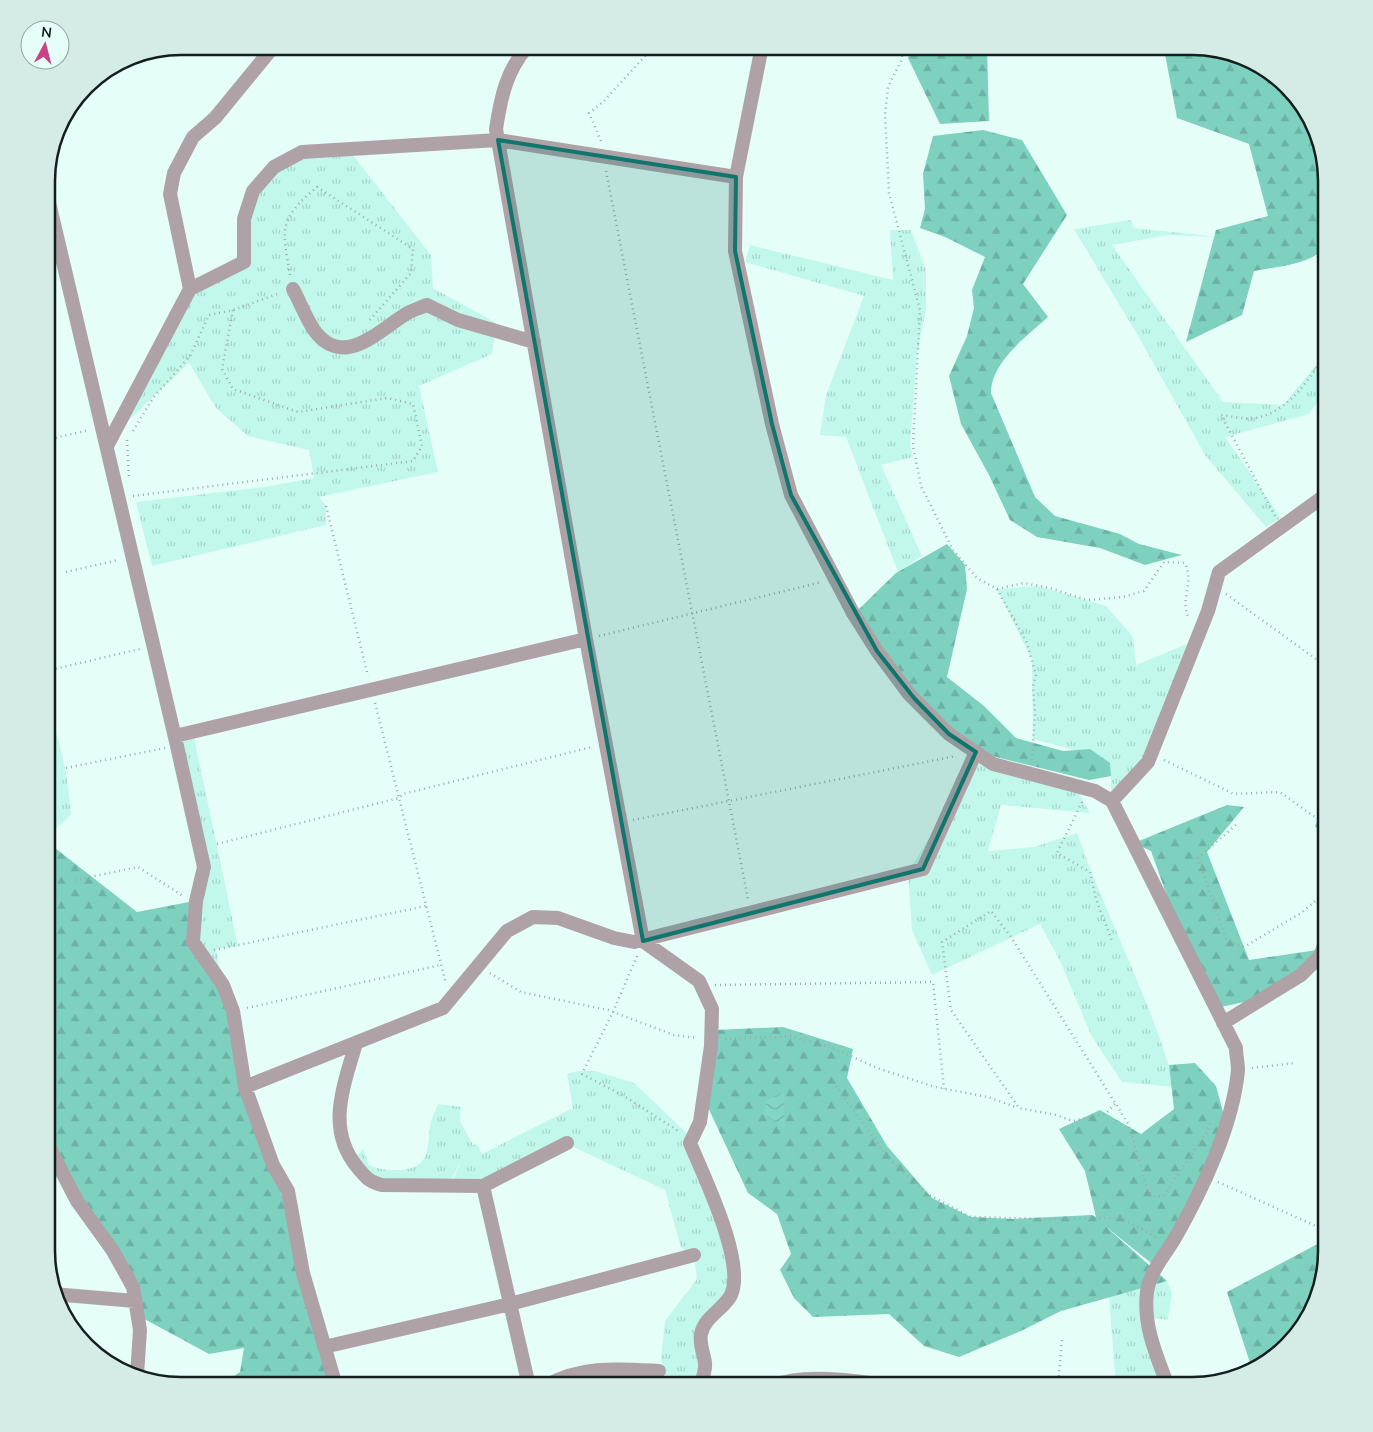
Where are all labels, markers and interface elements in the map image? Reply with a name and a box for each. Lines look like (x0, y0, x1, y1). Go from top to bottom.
north arrow (20, 20, 70, 70)
text: N (40, 23, 53, 42)

